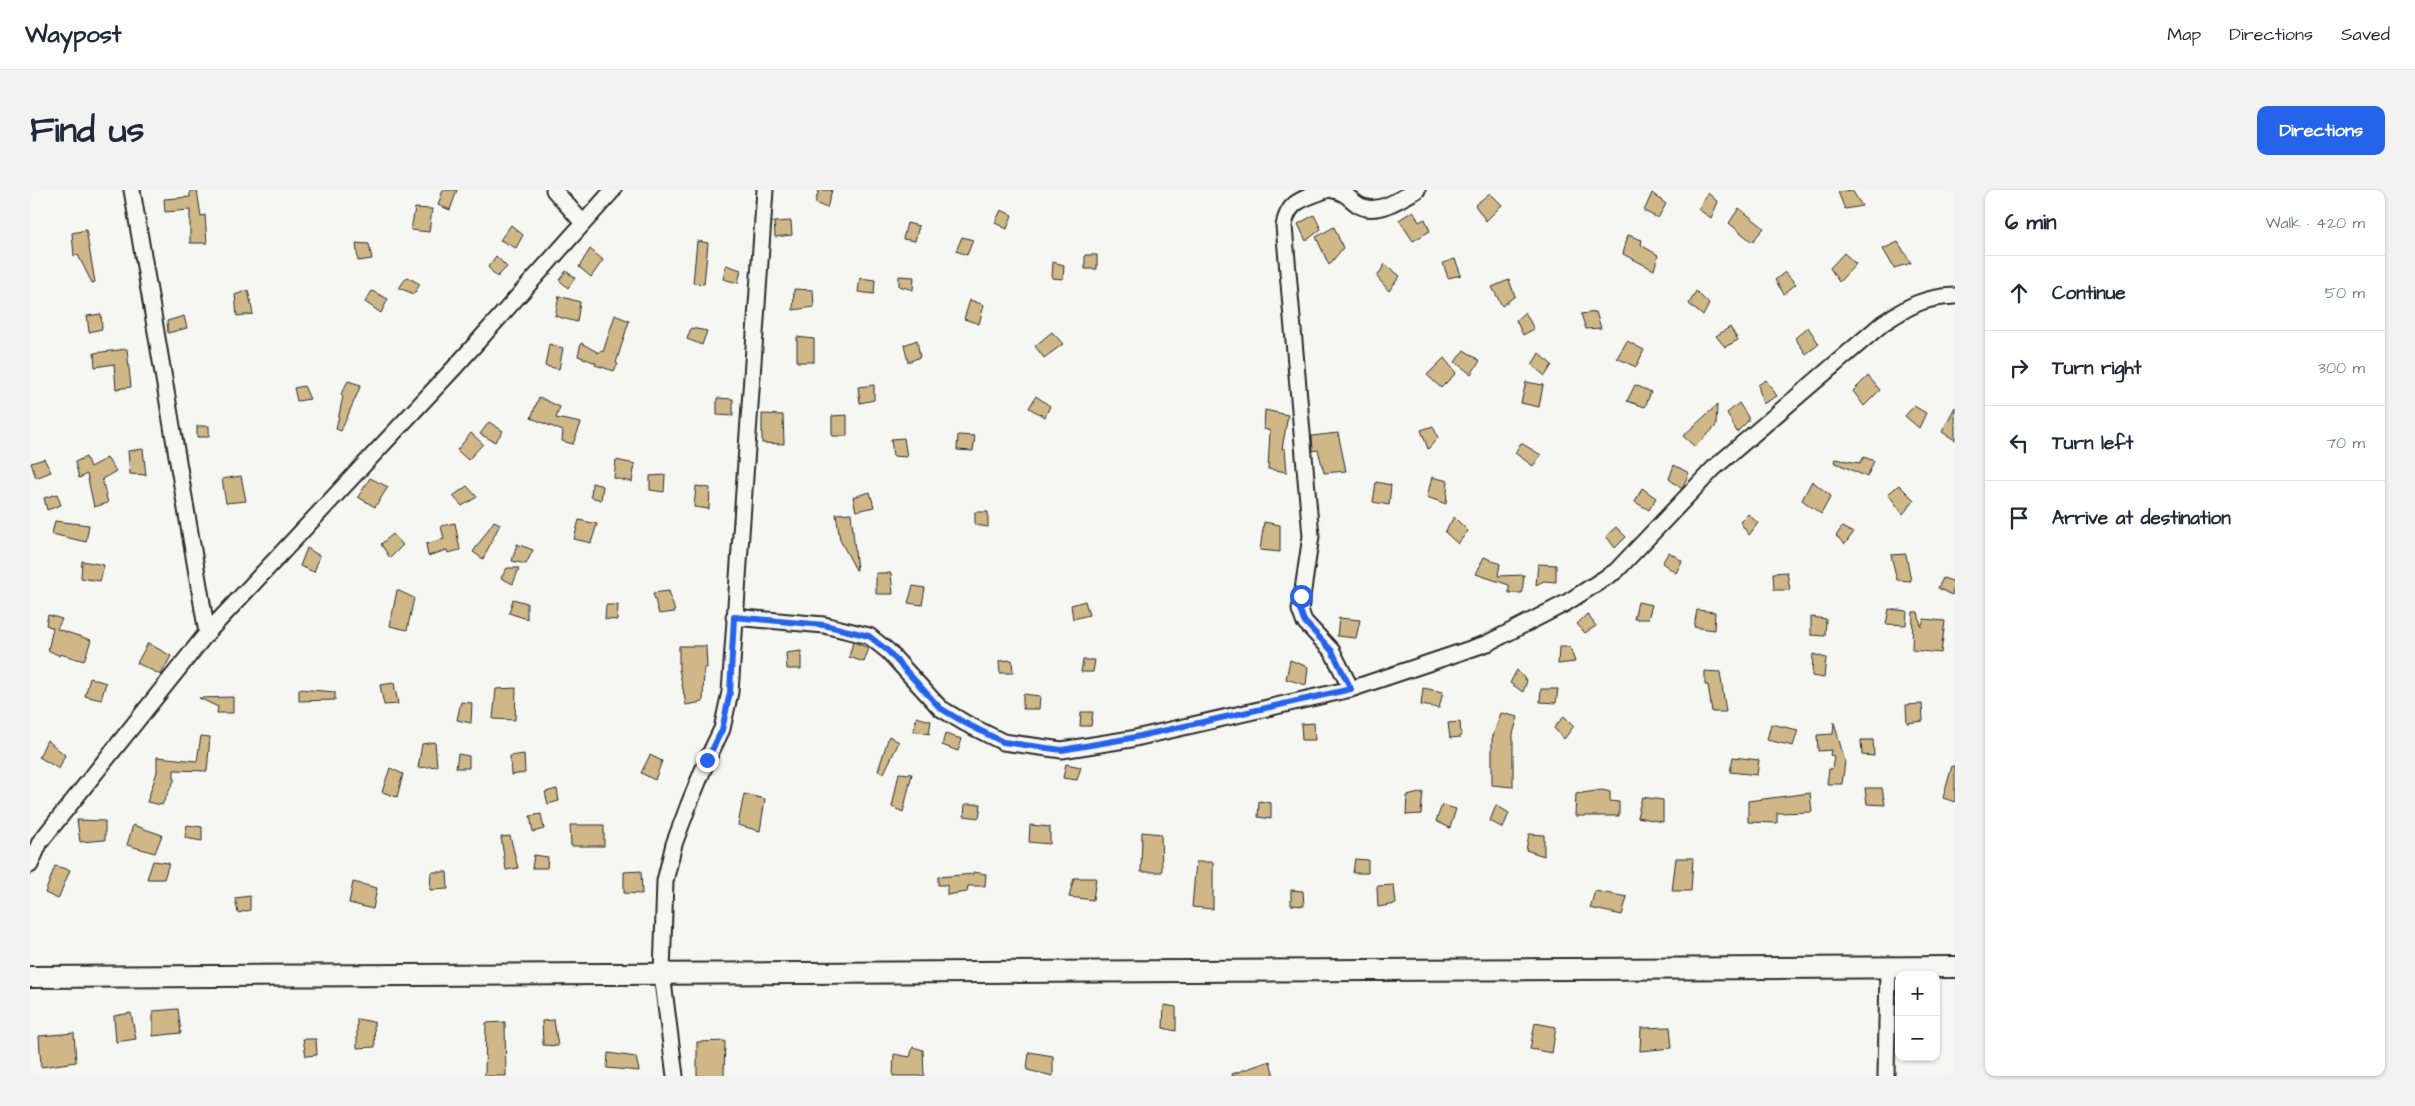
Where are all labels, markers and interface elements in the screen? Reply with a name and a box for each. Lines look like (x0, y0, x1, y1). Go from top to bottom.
text: Waypost (25, 18, 122, 52)
text: Map (2167, 22, 2201, 47)
text: Directions (2229, 22, 2313, 47)
text: Saved (2341, 22, 2390, 47)
text: Find us (30, 106, 144, 155)
button: Directions (2257, 106, 2385, 155)
text: 6 min (2005, 208, 2057, 237)
text: Walk · 420 m (2265, 212, 2365, 234)
icon: ahead (2005, 279, 2033, 307)
text: Continue (2052, 280, 2126, 307)
text: 50 m (2325, 282, 2365, 304)
icon: right (2005, 354, 2033, 382)
text: Turn right (2052, 355, 2141, 382)
text: 300 m (2318, 357, 2365, 379)
icon: left (2005, 429, 2033, 457)
text: Turn left (2052, 430, 2133, 457)
text: 70 m (2326, 432, 2365, 454)
icon: arrive (2005, 504, 2033, 532)
text: Arrive at destination (2052, 505, 2231, 532)
route start (1290, 585, 1313, 608)
route end (696, 749, 719, 772)
map controls (1895, 971, 1940, 1061)
button: + (1895, 971, 1940, 1016)
button: − (1895, 1016, 1940, 1061)

